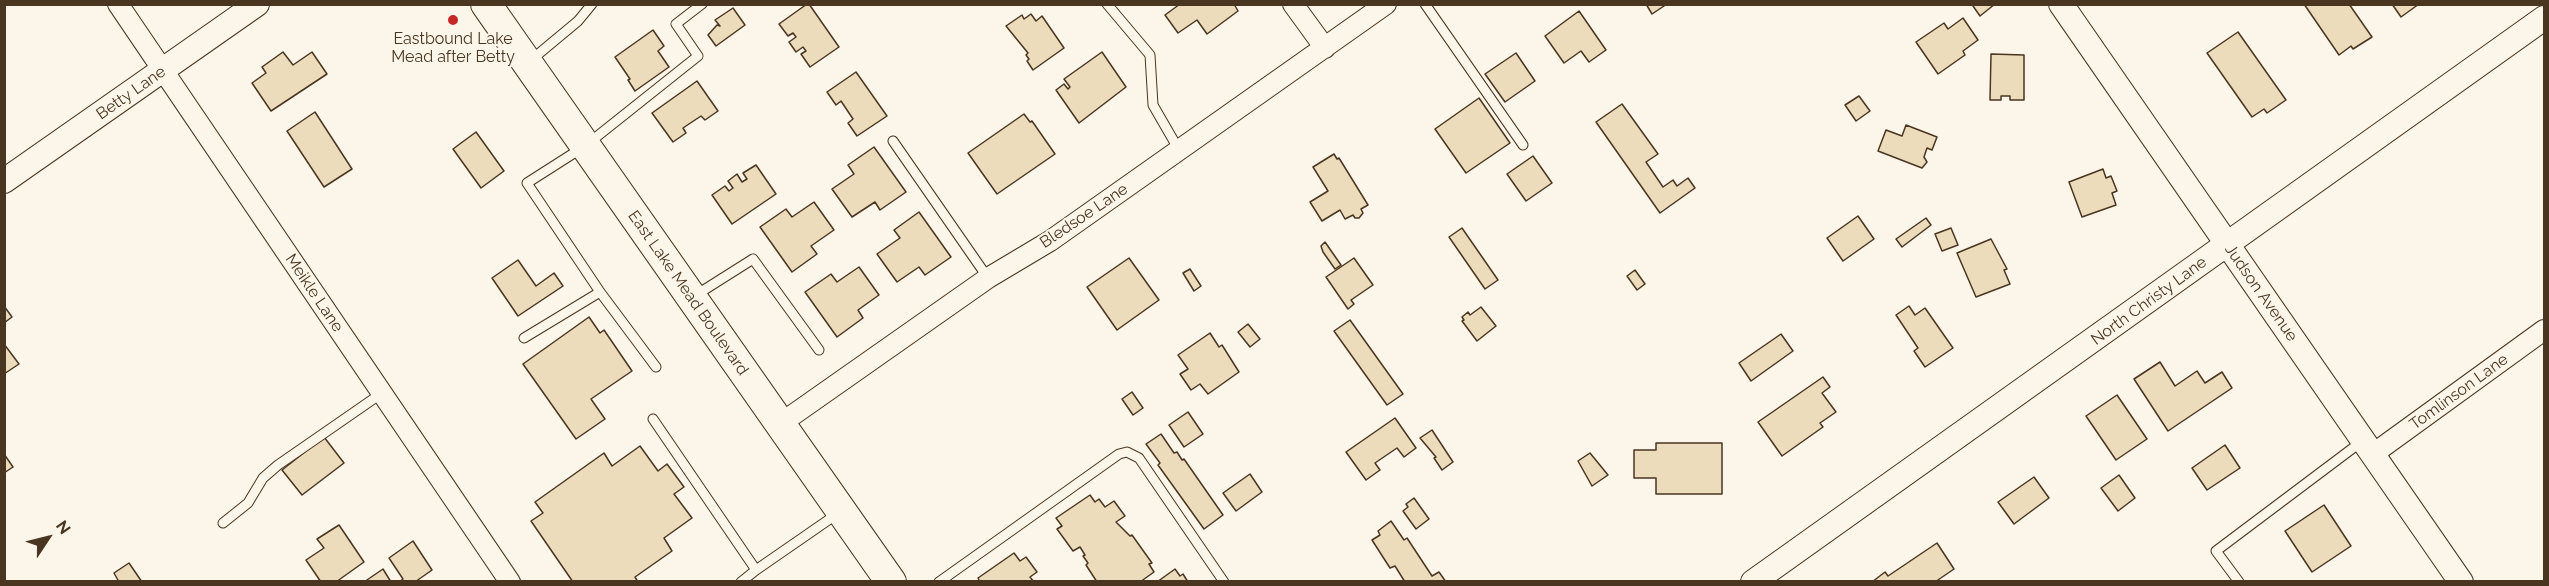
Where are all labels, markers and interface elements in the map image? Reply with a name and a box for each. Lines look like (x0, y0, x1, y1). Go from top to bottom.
marker: Eastbound Lake Mead after Betty (446, 13, 460, 27)
place label: Eastbound Lake Mead after Betty (391, 29, 515, 67)
street label: Betty Lane (93, 62, 169, 124)
street label: Bledsoe Lane (1036, 180, 1132, 252)
street label: East Lake Mead Boulevard (624, 207, 752, 379)
street label: Judson Avenue (2220, 241, 2302, 345)
street label: Meikle Lane (281, 250, 347, 336)
street label: North Christy Lane (2087, 253, 2211, 349)
street label: Tomlinson Lane (2406, 350, 2512, 434)
north arrow (18, 508, 78, 568)
text: N (52, 517, 74, 538)

